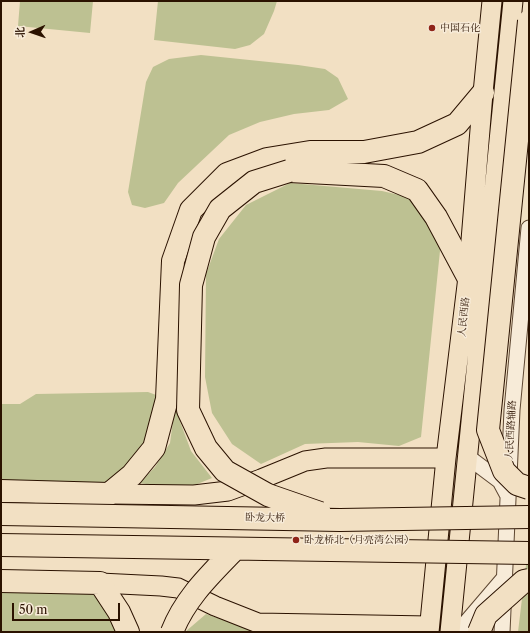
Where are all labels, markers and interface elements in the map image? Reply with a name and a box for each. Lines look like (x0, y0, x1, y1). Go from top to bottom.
north arrow (12, 12, 52, 52)
place label: 中国石化 (440, 22, 480, 34)
marker: 中国石化 (427, 23, 437, 33)
text: 北 (13, 27, 27, 38)
street label: 人民西路 (456, 296, 472, 338)
street label: 人民西路辅路 (503, 400, 519, 460)
street label: 卧龙大桥 (245, 512, 285, 524)
place label: 卧龙桥北（月亮湾公园） (304, 534, 414, 546)
marker: 卧龙桥北（月亮湾公园） (291, 535, 301, 545)
scale bar (14, 595, 122, 621)
text: 50 m (19, 602, 48, 617)

